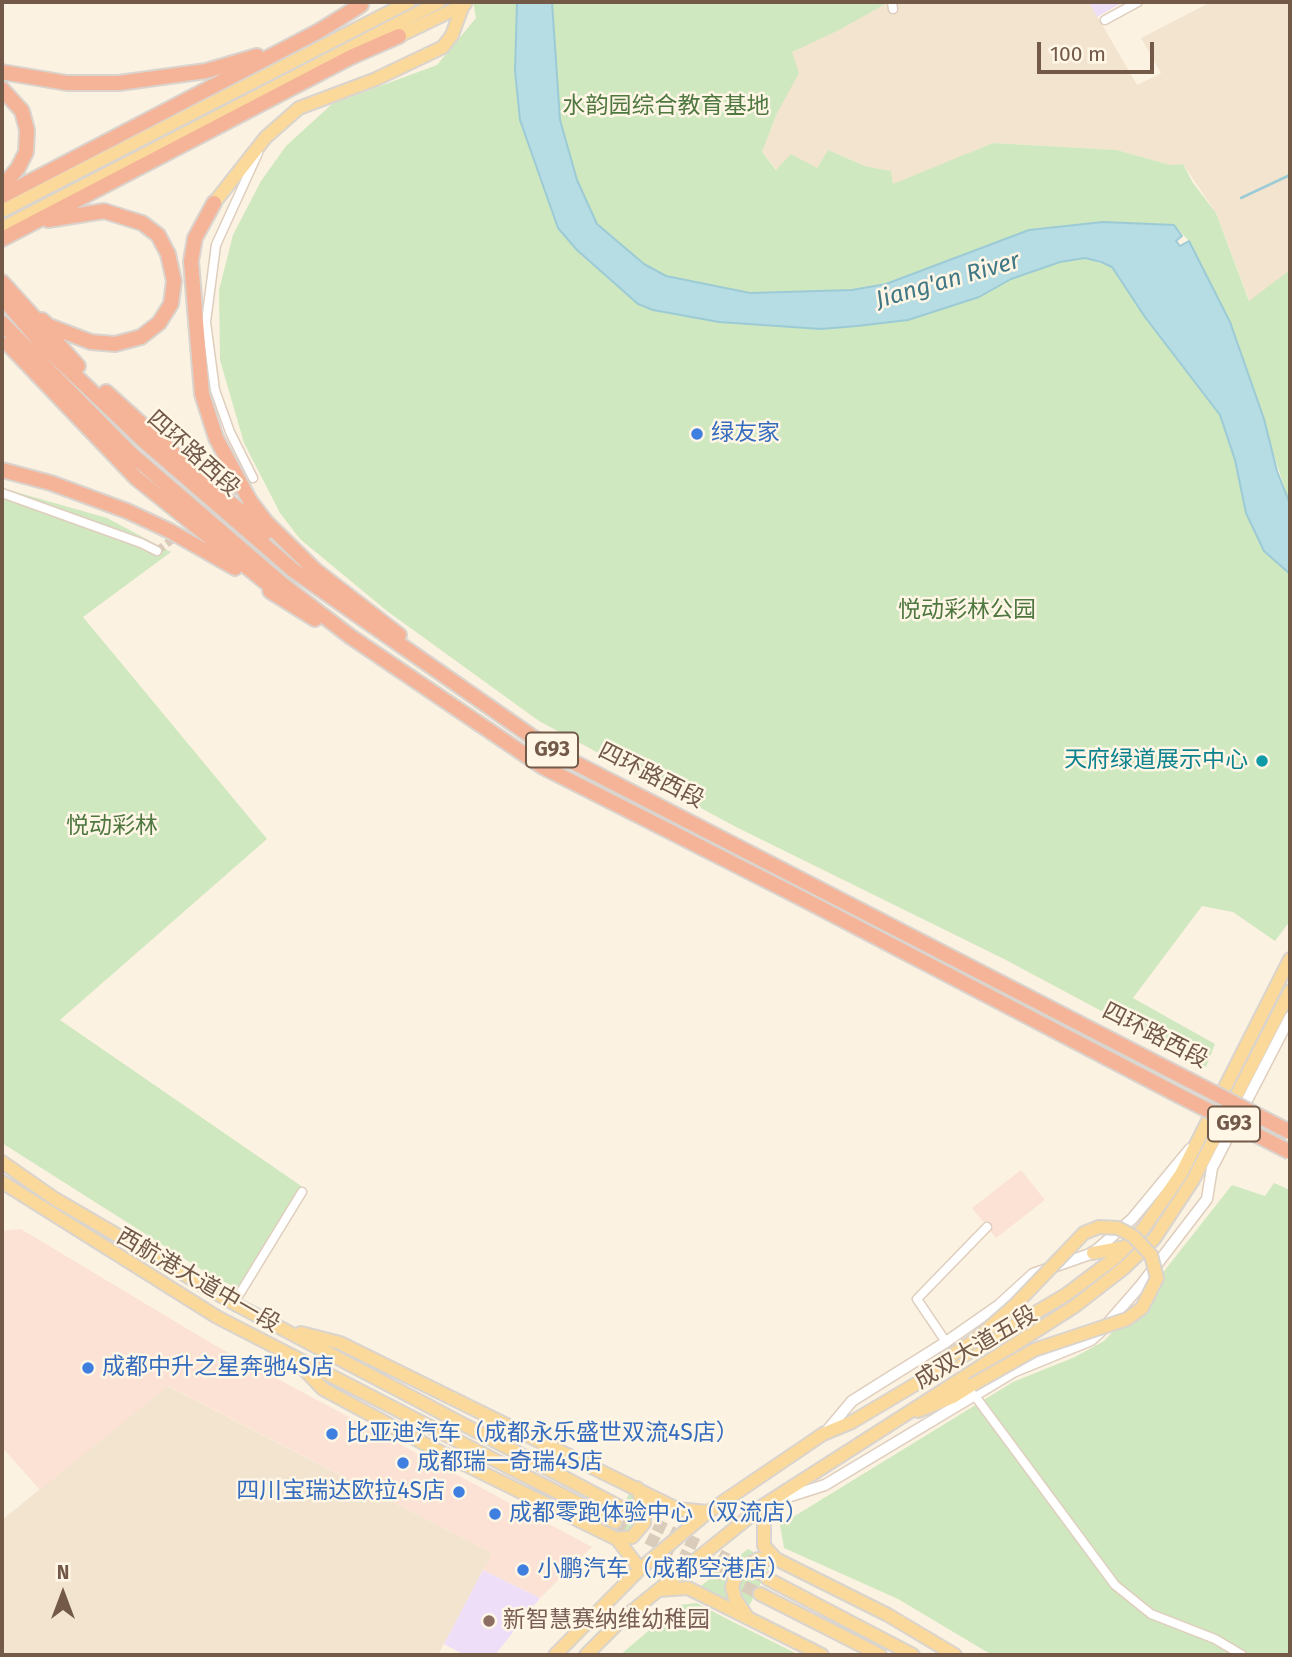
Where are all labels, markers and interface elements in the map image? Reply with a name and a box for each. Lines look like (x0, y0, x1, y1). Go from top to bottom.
scale bar (1040, 28, 1157, 72)
text: 100 m (1050, 41, 1106, 67)
park label: 水韵园综合教育基地 (563, 93, 769, 121)
water label: Jiang'an River (873, 247, 1023, 315)
street label: 四环路西段 (141, 405, 245, 503)
place label: 绿友家 (711, 420, 780, 448)
marker: 绿友家 (689, 426, 705, 442)
park label: 悦动彩林公园 (898, 597, 1036, 625)
road number: G93 (526, 732, 578, 768)
street label: 四环路西段 (594, 738, 708, 814)
place label: 天府绿道展示中心 (1064, 747, 1248, 775)
marker: 天府绿道展示中心 (1254, 753, 1270, 769)
park label: 悦动彩林 (66, 813, 158, 841)
street label: 四环路西段 (1098, 998, 1212, 1074)
road number: G93 (1208, 1106, 1260, 1142)
street label: 西航港大道中一段 (111, 1223, 285, 1339)
street label: 成双大道五段 (910, 1301, 1042, 1395)
place label: 成都中升之星奔驰4S店 (102, 1354, 334, 1382)
marker: 成都中升之星奔驰4S店 (80, 1360, 96, 1376)
place label: 比亚迪汽车（成都永乐盛世双流4S店） (346, 1420, 739, 1448)
marker: 比亚迪汽车（成都永乐盛世双流4S店） (324, 1426, 340, 1442)
place label: 成都瑞一奇瑞4S店 (417, 1449, 603, 1477)
marker: 成都瑞一奇瑞4S店 (395, 1455, 411, 1471)
place label: 四川宝瑞达欧拉4S店 (236, 1478, 445, 1506)
marker: 四川宝瑞达欧拉4S店 (451, 1484, 467, 1500)
place label: 成都零跑体验中心（双流店） (509, 1500, 808, 1528)
marker: 成都零跑体验中心（双流店） (487, 1506, 503, 1522)
place label: 小鹏汽车（成都空港店） (537, 1556, 790, 1584)
north arrow (28, 1559, 98, 1629)
text: N (57, 1561, 69, 1584)
marker: 小鹏汽车（成都空港店） (515, 1562, 531, 1578)
place label: 新智慧赛纳维幼稚园 (503, 1607, 710, 1635)
marker: 新智慧赛纳维幼稚园 (481, 1613, 497, 1629)

